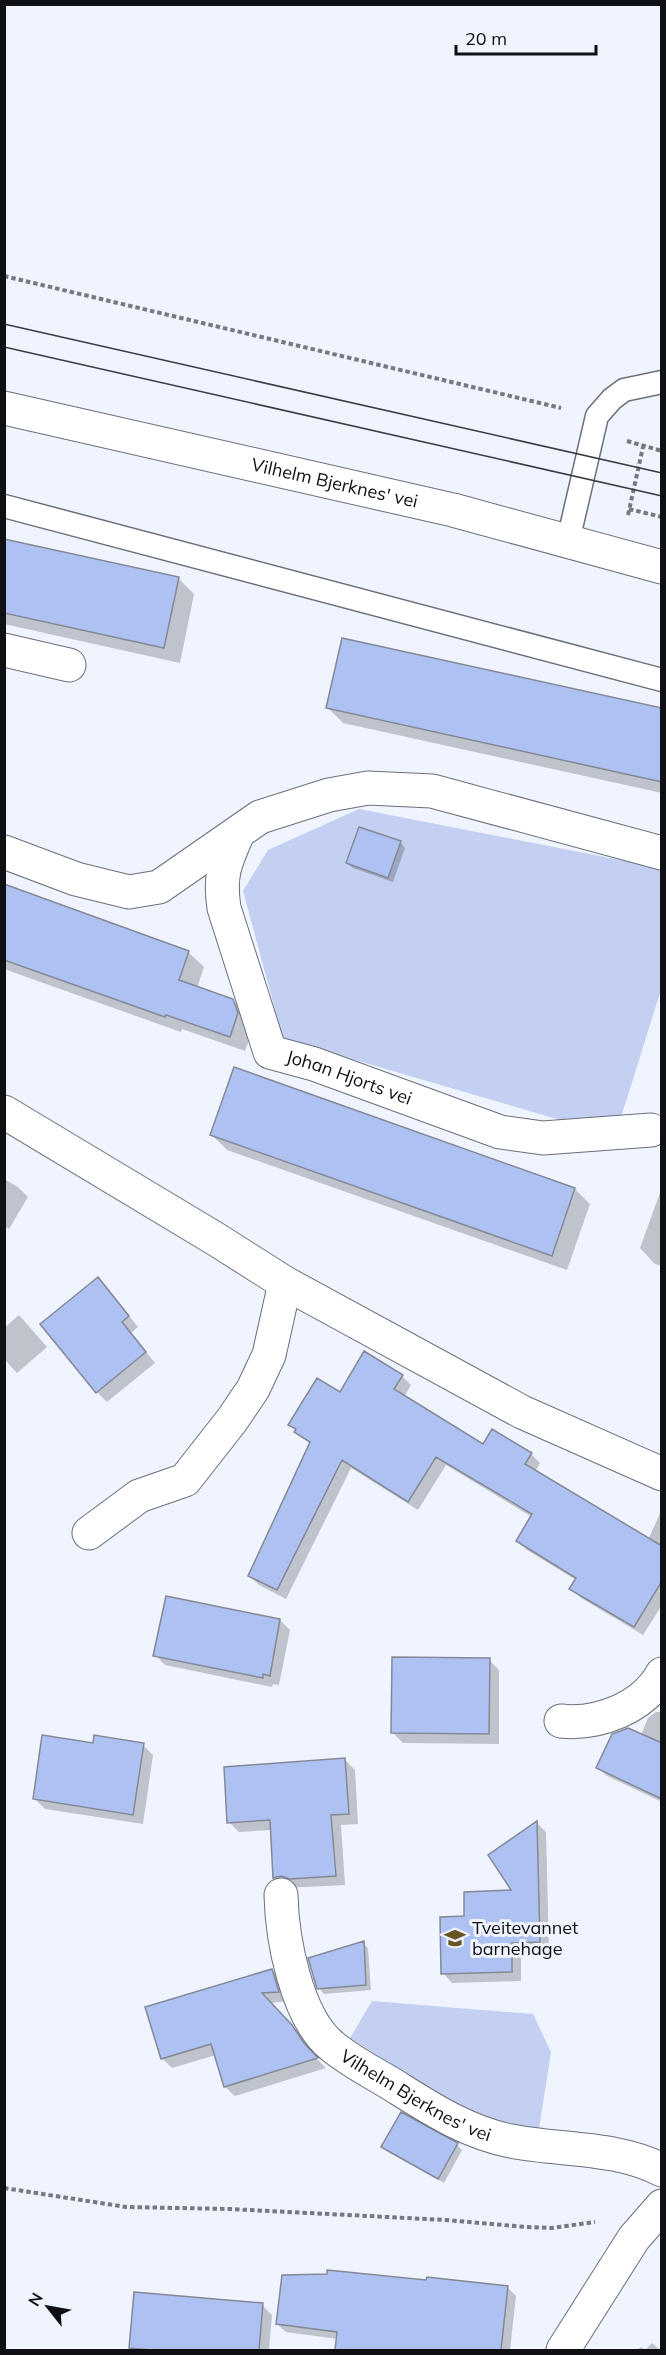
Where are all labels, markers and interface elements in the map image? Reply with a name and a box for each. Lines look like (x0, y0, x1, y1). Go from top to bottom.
scale bar (456, 18, 596, 56)
text: 20 m (465, 27, 507, 50)
street label: Vilhelm Bjerknes' vei (249, 453, 420, 513)
street label: Johan Hjorts vei (284, 1045, 415, 1110)
place label: Tveitevannet barnehage (472, 1916, 578, 1960)
school or university icon: Tveitevannet barnehage (443, 1926, 467, 1950)
street label: Vilhelm Bjerknes' vei (336, 2044, 494, 2146)
north arrow (18, 2277, 78, 2337)
text: N (23, 2289, 47, 2310)

